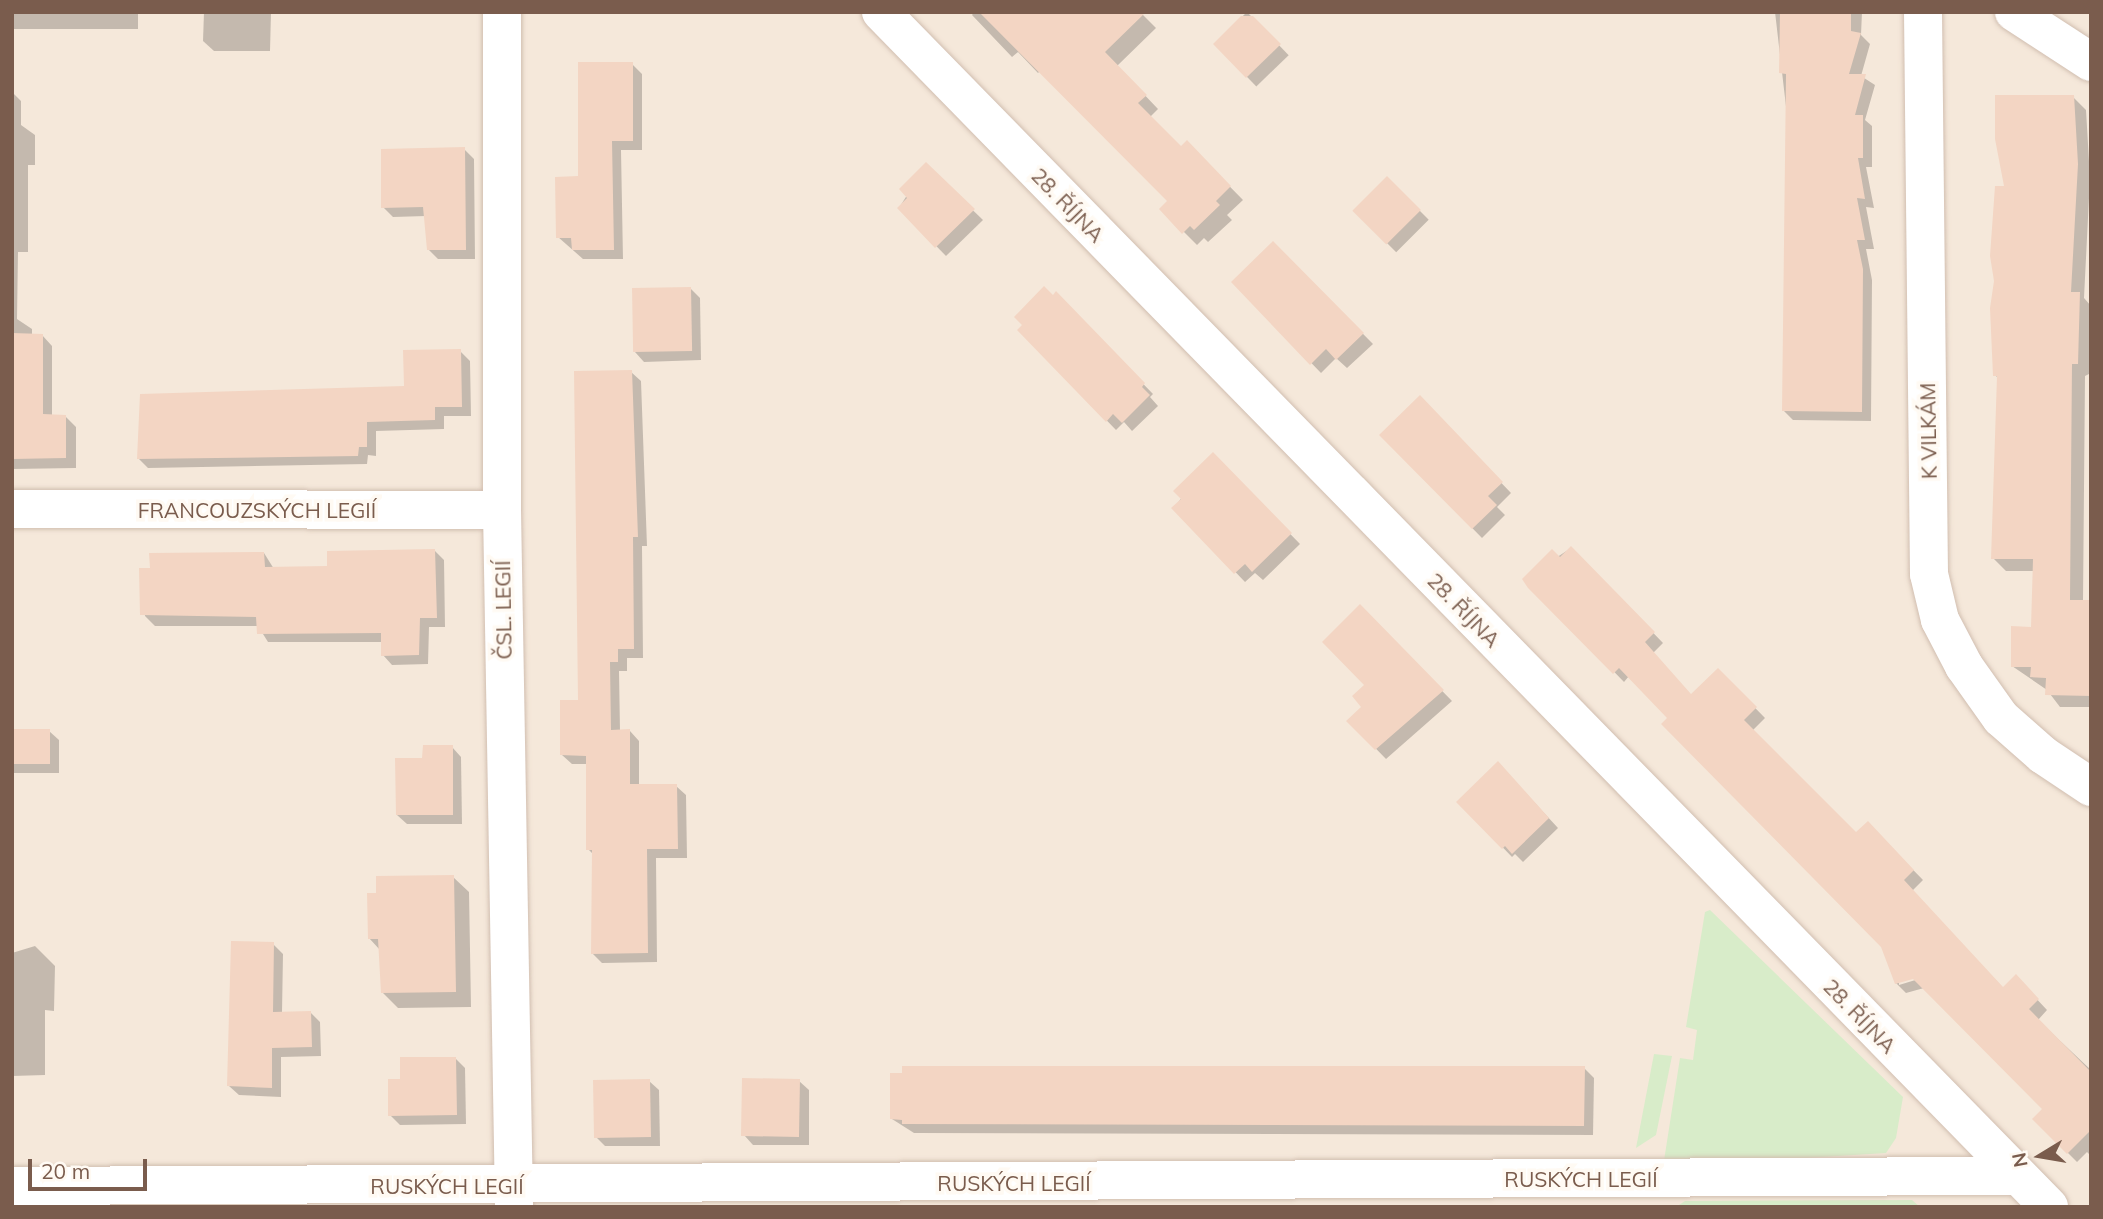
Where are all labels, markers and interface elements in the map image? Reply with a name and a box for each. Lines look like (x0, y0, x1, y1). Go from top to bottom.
street label: 28. ŘÍJNA (1026, 163, 1110, 247)
street label: K VILKÁM (1915, 383, 1941, 479)
street label: FRANCOUZSKÝCH LEGIÍ (138, 497, 376, 523)
street label: ČSL. LEGIÍ (490, 560, 516, 660)
street label: 28. ŘÍJNA (1422, 568, 1506, 652)
street label: 28. ŘÍJNA (1818, 974, 1902, 1058)
north arrow (2005, 1121, 2075, 1191)
scale bar (32, 1146, 150, 1190)
text: N (2006, 1151, 2033, 1169)
text: 20 m (41, 1158, 90, 1184)
street label: RUSKÝCH LEGIÍ (1504, 1166, 1658, 1192)
street label: RUSKÝCH LEGIÍ (937, 1170, 1091, 1196)
street label: RUSKÝCH LEGIÍ (370, 1173, 524, 1199)

